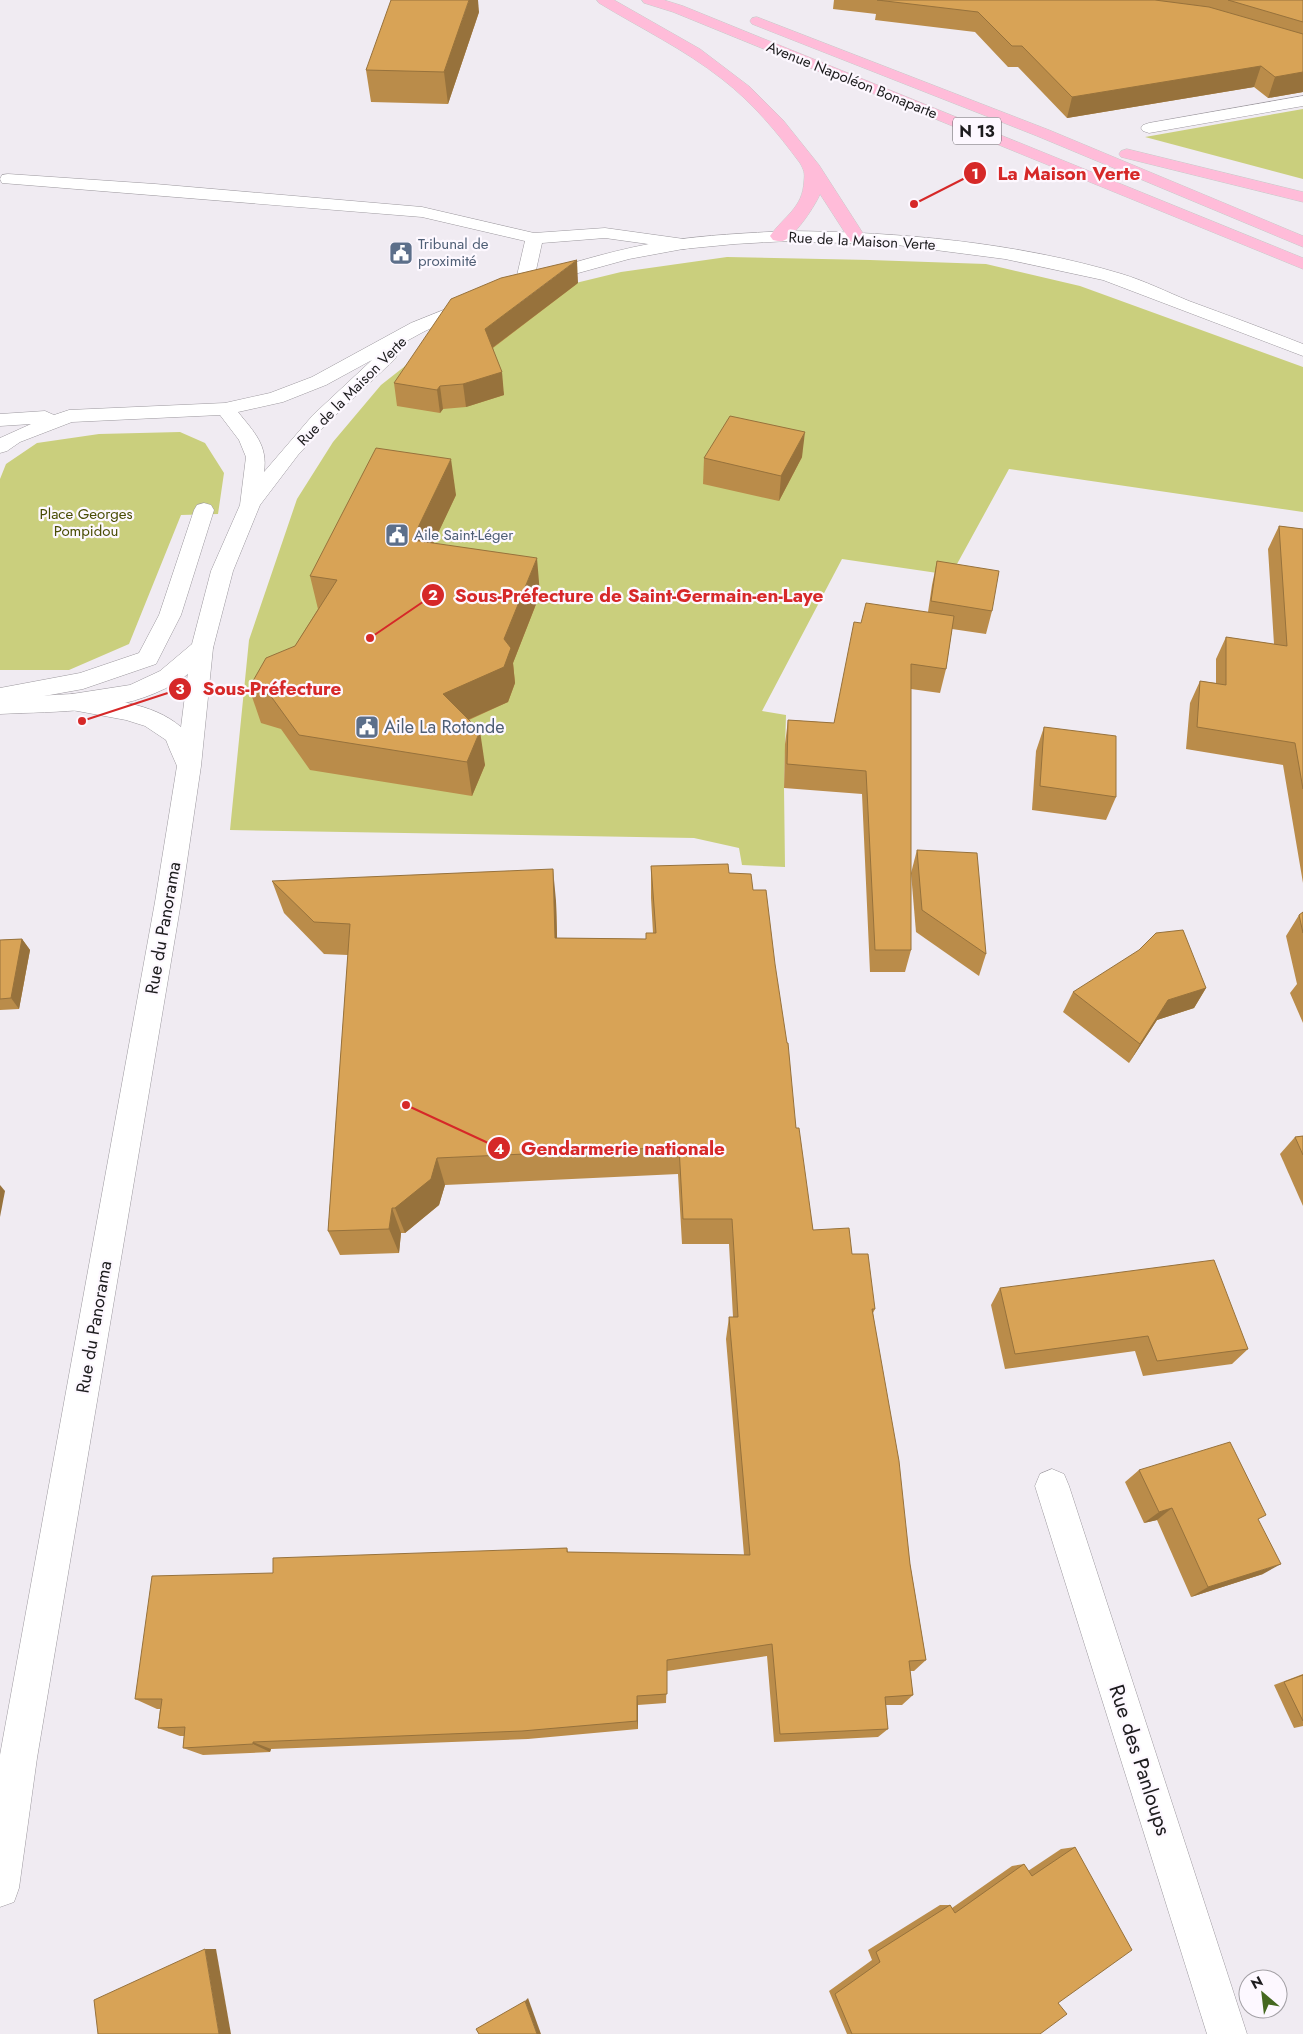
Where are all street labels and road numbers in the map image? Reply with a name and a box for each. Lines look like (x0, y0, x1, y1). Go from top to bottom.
street label: Avenue Napoléon Bonaparte (763, 36, 941, 124)
road number: N 13 (953, 118, 1001, 144)
street label: Rue de la Maison Verte (788, 226, 936, 256)
street label: Rue de la Maison Verte (292, 331, 412, 451)
street label: Rue du Panorama (139, 860, 187, 996)
street label: Rue du Panorama (70, 1259, 118, 1395)
street label: Rue des Panloups (1101, 1681, 1179, 1839)

